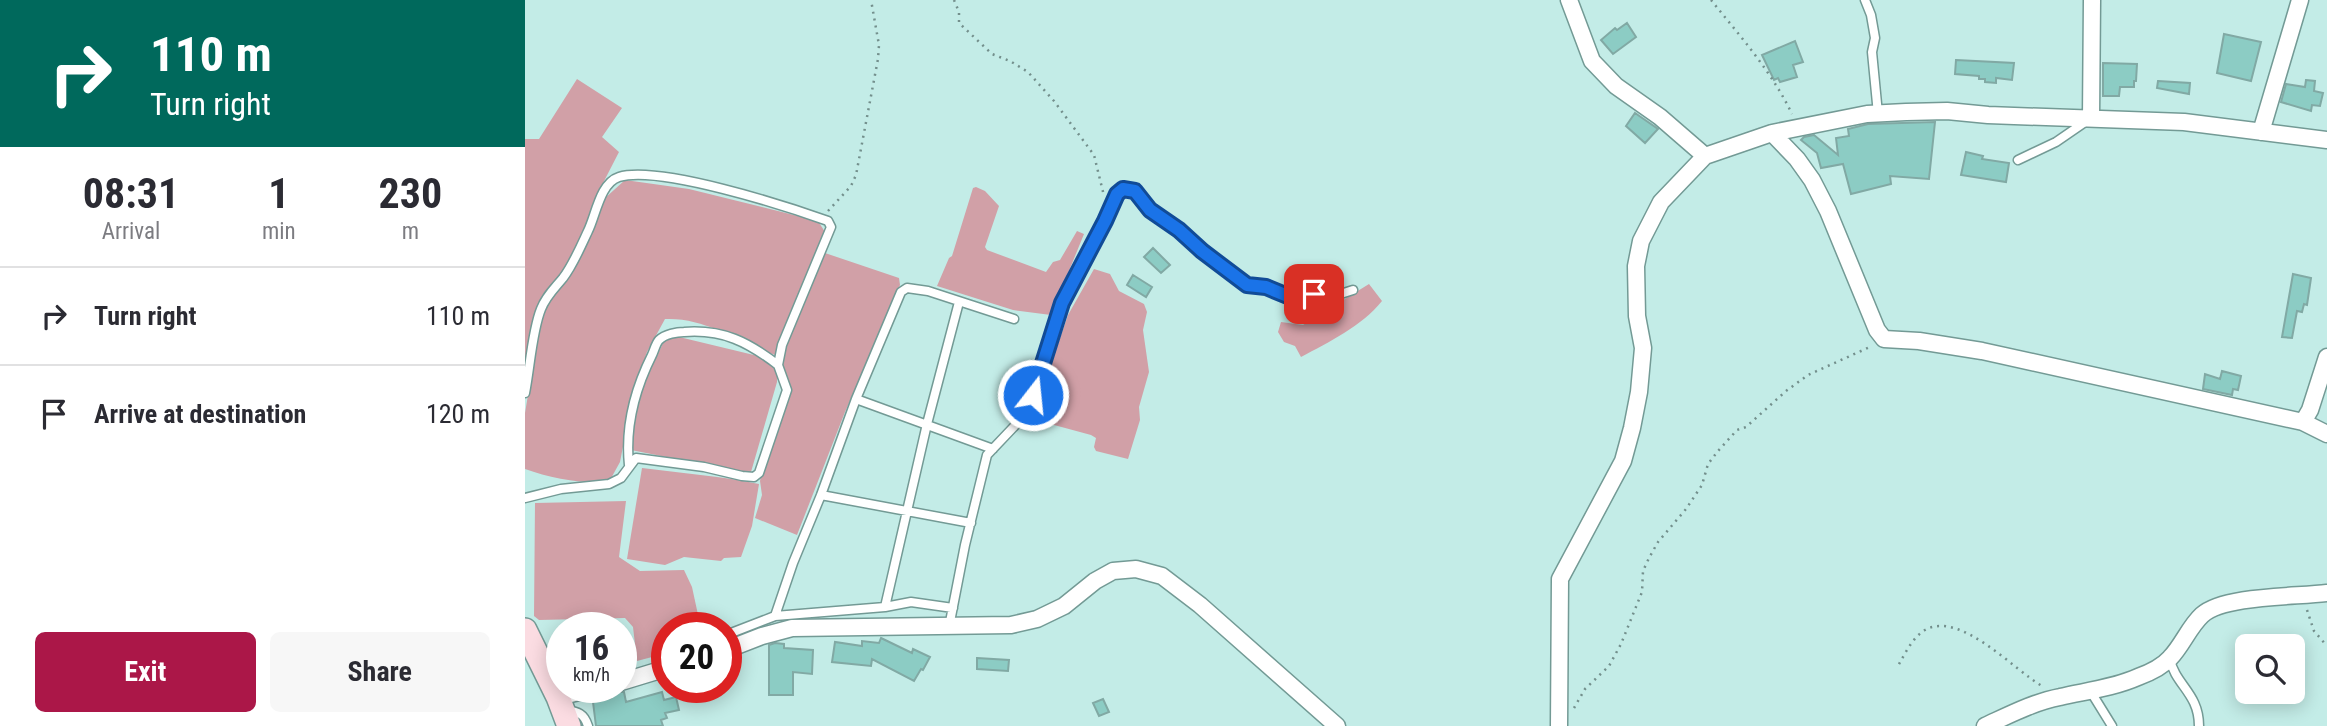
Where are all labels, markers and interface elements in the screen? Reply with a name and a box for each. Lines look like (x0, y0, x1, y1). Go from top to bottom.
text: 110 m (150, 26, 272, 83)
icon: right (35, 28, 126, 119)
text: Turn right (150, 85, 271, 123)
text: 08:31 (83, 169, 179, 218)
text: 1 (268, 169, 289, 218)
text: 230 (378, 169, 442, 218)
text: Arrival (102, 218, 160, 245)
text: min (262, 218, 296, 245)
text: m (402, 218, 419, 245)
pin (1284, 264, 1344, 324)
icon: arrive (1295, 275, 1333, 313)
icon: right (35, 297, 73, 335)
text: Turn right (94, 301, 196, 331)
text: 110 m (426, 301, 490, 331)
position arrow (996, 358, 1070, 432)
icon: arrive (35, 395, 73, 433)
text: Arrive at destination (94, 399, 306, 429)
text: 120 m (426, 399, 490, 429)
speed limit sign: 20 (651, 612, 742, 703)
text: 16 (574, 628, 609, 669)
button: Exit (35, 632, 256, 712)
button: Share (270, 632, 490, 712)
map controls (2235, 634, 2305, 704)
button: search (2235, 634, 2305, 704)
text: km/h (573, 664, 610, 685)

